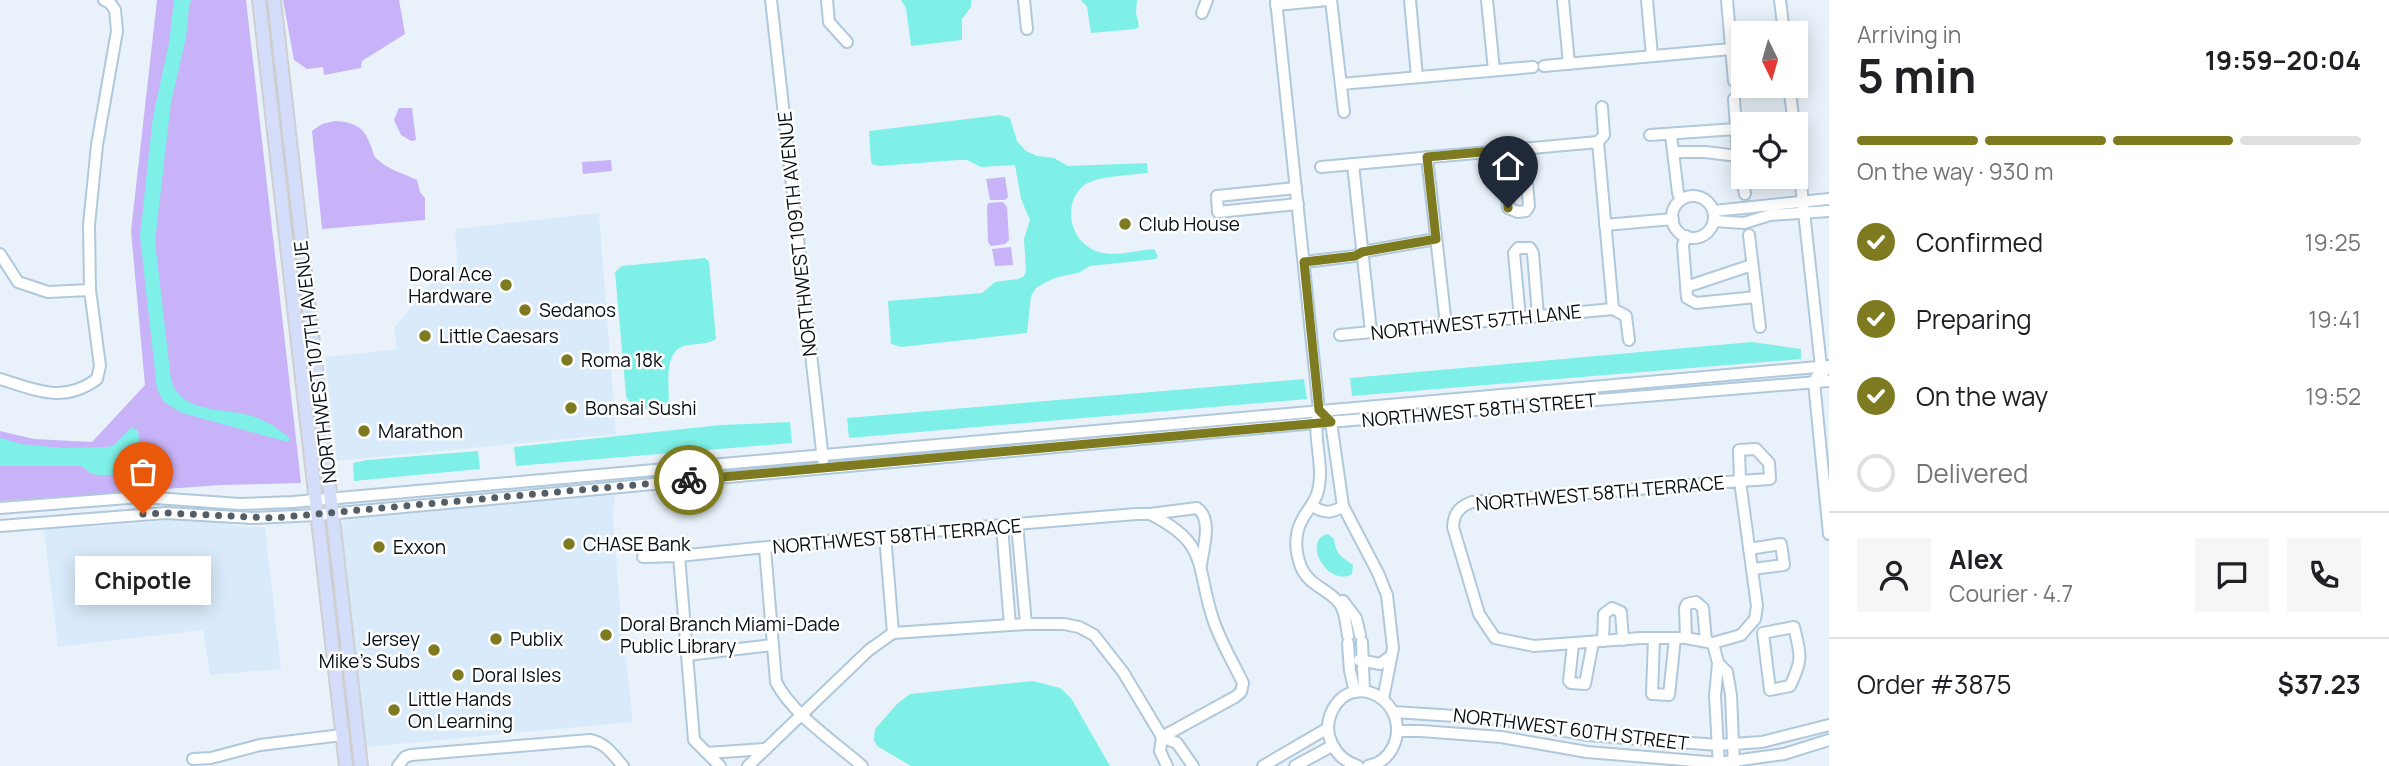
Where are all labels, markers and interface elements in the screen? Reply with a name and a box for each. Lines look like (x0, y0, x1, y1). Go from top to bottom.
text: Arriving in (1857, 18, 1962, 50)
north arrow (1731, 21, 1808, 98)
map controls (1731, 21, 1808, 189)
text: 19:59–20:04 (2205, 42, 2361, 78)
text: 5 min (1857, 44, 1976, 107)
street label: NORTHWEST 109TH AVENUE (771, 110, 823, 358)
button: locate (1731, 112, 1808, 189)
pin (1478, 136, 1538, 208)
icon: home (1489, 147, 1527, 185)
text: On the way · 930 m (1857, 155, 2054, 187)
place label: Club House (1139, 211, 1240, 237)
marker: Club House (1117, 216, 1133, 232)
icon: check (1857, 223, 1895, 261)
text: Confirmed (1916, 224, 2043, 260)
text: 19:25 (2304, 226, 2361, 258)
street label: NORTHWEST 107TH AVENUE (287, 239, 343, 485)
place label: Doral Ace Hardware (408, 261, 492, 309)
marker: Doral Ace Hardware (498, 277, 514, 293)
place label: Sedanos (539, 297, 616, 323)
street label: NORTHWEST 57TH LANE (1369, 298, 1583, 346)
icon: check (1857, 300, 1895, 338)
text: Preparing (1916, 301, 2032, 337)
marker: Sedanos (517, 302, 533, 318)
text: 19:41 (2308, 303, 2361, 335)
place label: Little Caesars (439, 323, 559, 349)
marker: Little Caesars (417, 328, 433, 344)
place label: Roma 18k (581, 347, 663, 373)
marker: Roma 18k (559, 352, 575, 368)
icon: check (1857, 377, 1895, 415)
text: On the way (1916, 378, 2048, 414)
text: 19:52 (2305, 380, 2361, 412)
street label: NORTHWEST 58TH STREET (1361, 387, 1598, 433)
place label: Bonsai Sushi (585, 395, 697, 421)
marker: Bonsai Sushi (563, 400, 579, 416)
place label: Marathon (378, 418, 463, 444)
marker: Marathon (356, 423, 372, 439)
pin (113, 442, 173, 514)
courier (654, 445, 724, 515)
icon: bag (124, 453, 162, 491)
text: Delivered (1916, 455, 2028, 491)
icon: bike (670, 461, 708, 499)
street label: NORTHWEST 58TH TERRACE (1474, 469, 1726, 517)
street label: NORTHWEST 58TH TERRACE (771, 512, 1023, 560)
place label: CHASE Bank (583, 531, 691, 557)
place label: Exxon (393, 534, 446, 560)
marker: CHASE Bank (561, 536, 577, 552)
button: person (1857, 538, 1931, 612)
button: chat (2195, 538, 2269, 612)
button: phone (2287, 538, 2361, 612)
marker: Exxon (371, 539, 387, 555)
text: Alex (1949, 541, 2003, 577)
callout: Chipotle (75, 556, 211, 605)
text: Chipotle (95, 564, 191, 596)
text: Courier · 4.7 (1949, 577, 2073, 609)
place label: Doral Branch Miami-Dade Public Library (620, 611, 840, 659)
place label: Jersey Mike's Subs (319, 626, 420, 674)
place label: Publix (510, 626, 563, 652)
marker: Doral Branch Miami-Dade Public Library (598, 627, 614, 643)
marker: Publix (488, 631, 504, 647)
marker: Jersey Mike's Subs (426, 642, 442, 658)
place label: Doral Isles (472, 662, 561, 688)
text: Order #3875 (1857, 666, 2012, 702)
text: $37.23 (2278, 666, 2361, 702)
marker: Doral Isles (450, 667, 466, 683)
place label: Little Hands On Learning (408, 686, 513, 734)
marker: Little Hands On Learning (386, 702, 402, 718)
street label: NORTHWEST 60TH STREET (1452, 702, 1691, 756)

